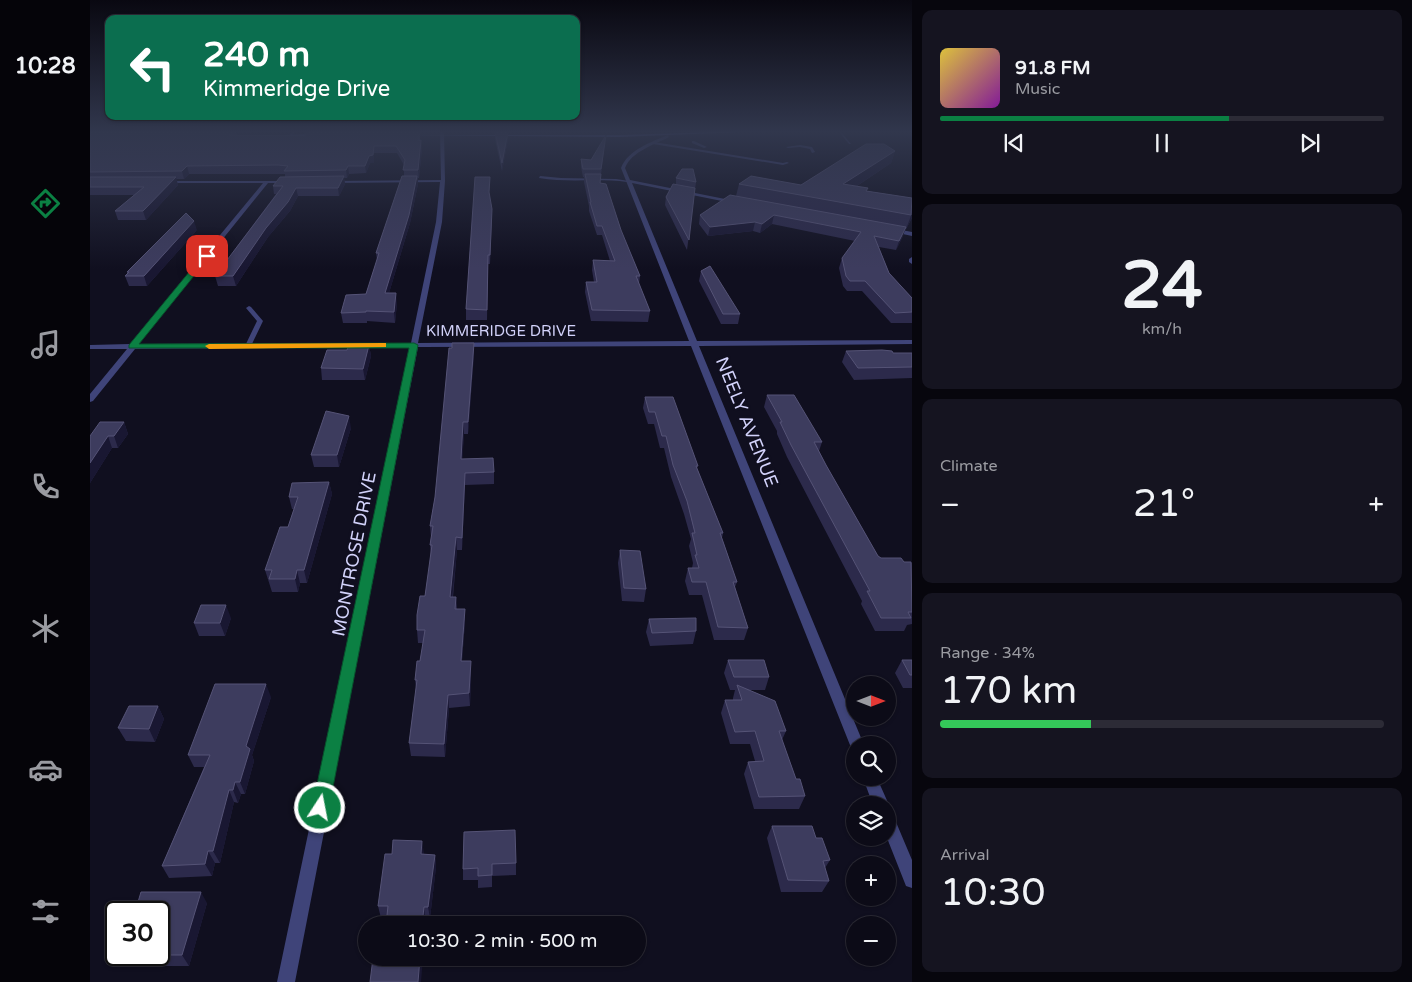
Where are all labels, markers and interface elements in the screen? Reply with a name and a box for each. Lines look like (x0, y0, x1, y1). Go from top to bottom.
text: 240 m (203, 34, 310, 76)
icon: left (120, 35, 185, 100)
text: 10:28 (15, 53, 75, 79)
text: 91.8 FM (1015, 57, 1091, 79)
text: Kimmeridge Drive (203, 76, 390, 102)
text: Music (1015, 79, 1060, 99)
icon: previous (1000, 129, 1028, 157)
icon: pause (1148, 129, 1176, 157)
icon: next (1296, 129, 1324, 157)
icon: directions (28, 186, 63, 221)
pin (186, 235, 228, 277)
icon: arrive (193, 242, 221, 270)
text: 24 (1121, 247, 1203, 326)
text: km/h (1142, 319, 1182, 339)
street label: KIMMERIDGE DRIVE (426, 322, 576, 340)
icon: music (28, 327, 63, 362)
street label: NEELY AVENUE (711, 354, 783, 490)
text: Climate (940, 456, 998, 476)
icon: phone (28, 469, 63, 504)
street label: MONTROSE DRIVE (327, 470, 381, 638)
text: 21° (1133, 481, 1195, 527)
text: − (940, 488, 960, 522)
text: + (1368, 488, 1384, 522)
icon: climate (28, 611, 63, 646)
text: Range · 34% (940, 643, 1035, 663)
text: 170 km (940, 668, 1077, 714)
north arrow (846, 676, 896, 726)
map controls (846, 676, 896, 966)
button: search (846, 736, 896, 786)
icon: car (28, 752, 63, 787)
position arrow (293, 781, 345, 833)
button: layers (846, 796, 896, 846)
text: Arrival (940, 845, 989, 865)
button: + (846, 856, 896, 906)
text: 10:30 (940, 870, 1045, 916)
icon: filters (28, 894, 63, 929)
speed limit sign: 30 (105, 901, 170, 966)
button: − (846, 916, 896, 966)
text: 10:30 · 2 min · 500 m (406, 930, 598, 952)

